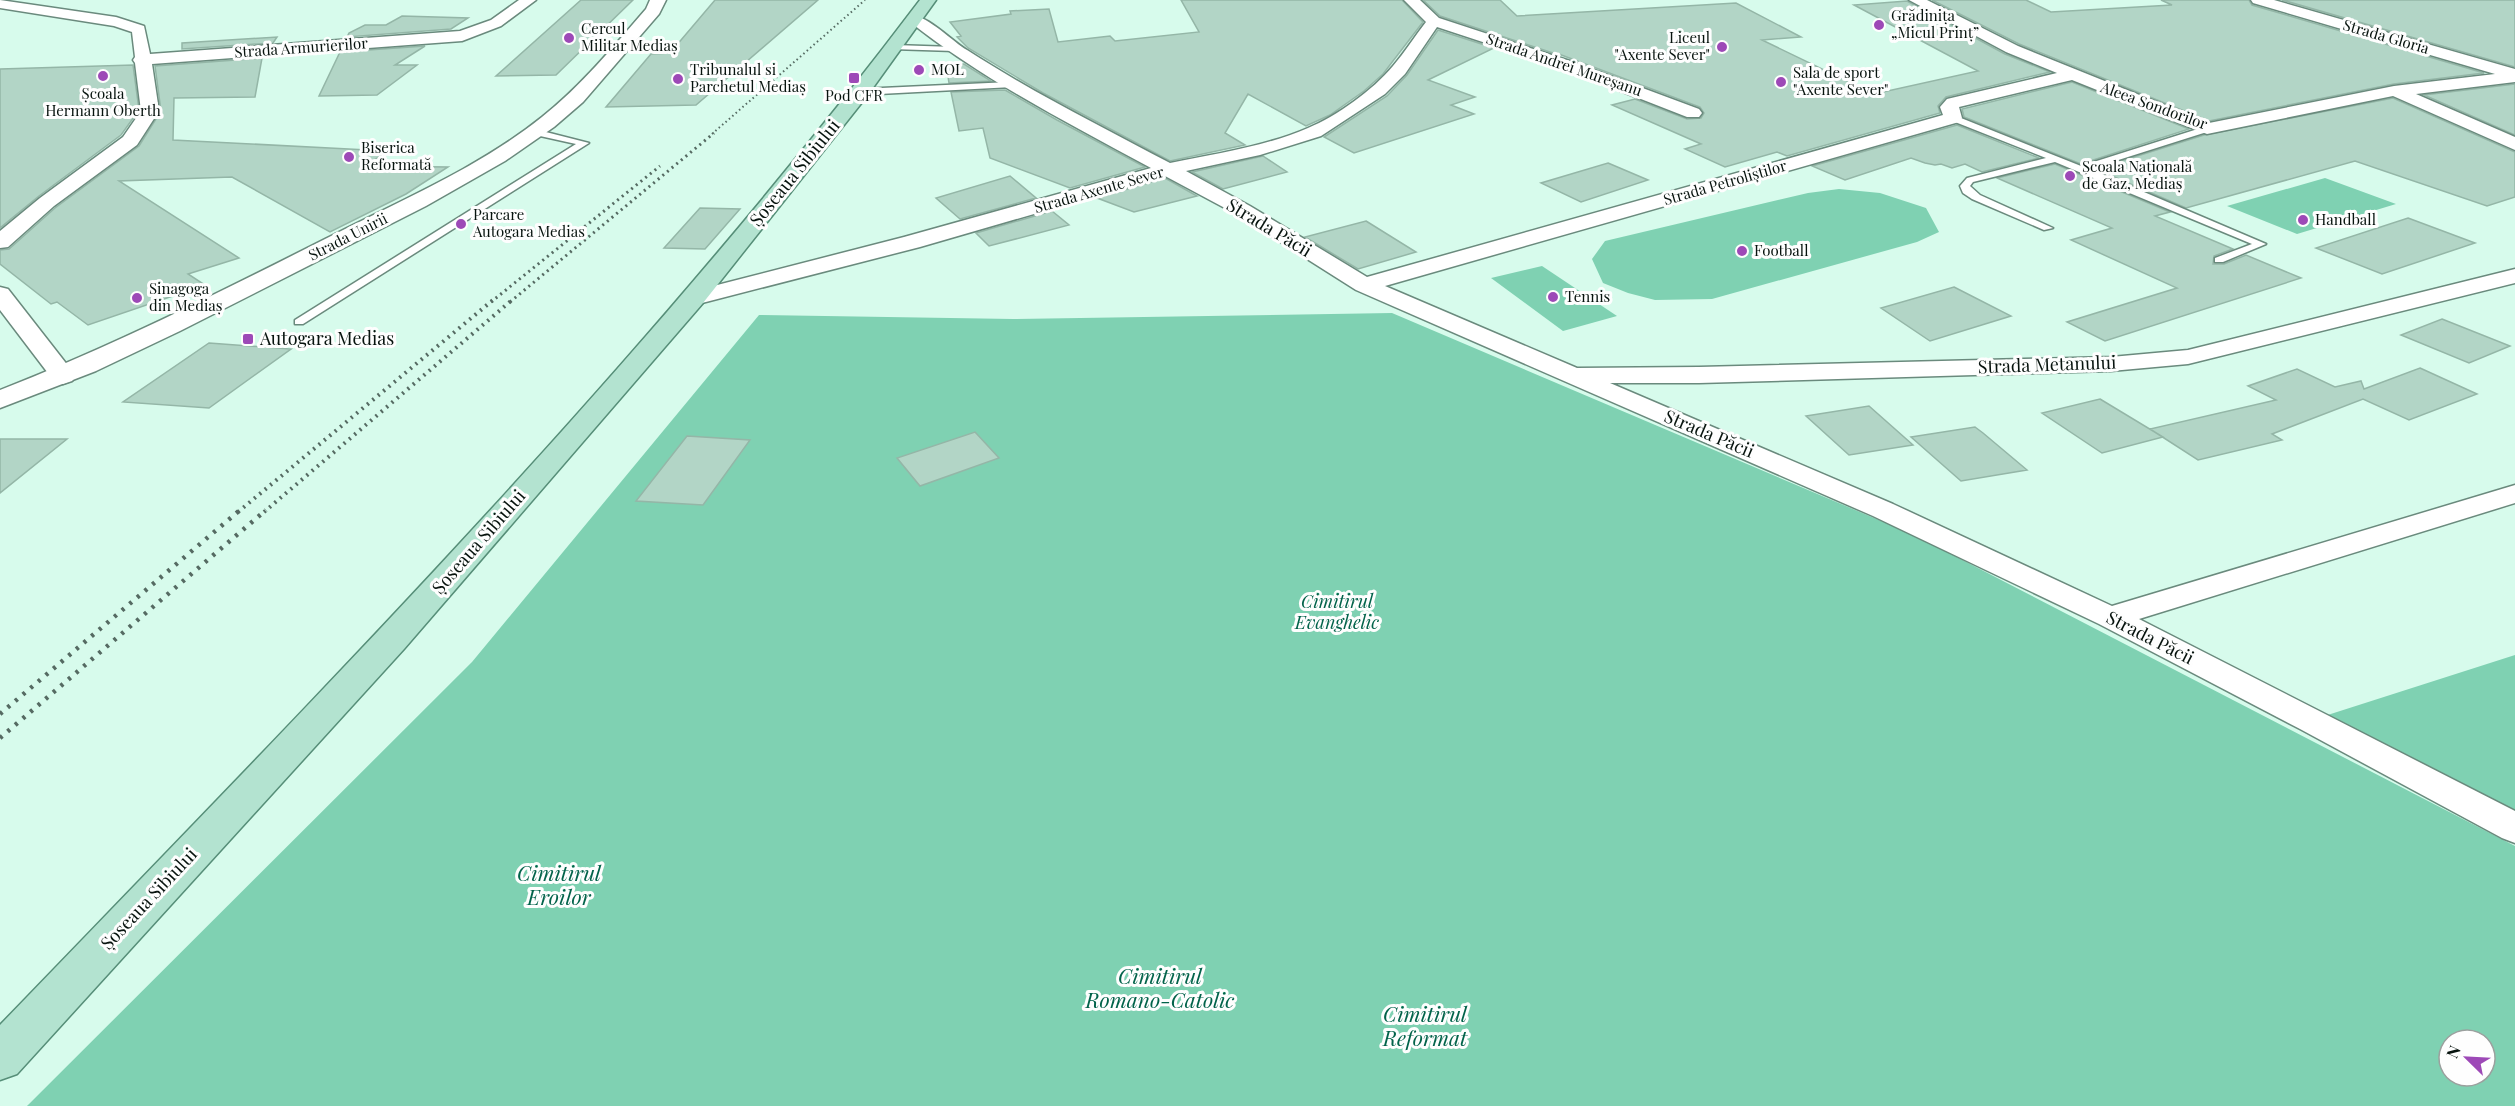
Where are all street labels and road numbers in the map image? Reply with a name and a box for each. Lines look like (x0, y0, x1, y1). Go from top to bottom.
street label: Strada Gloria (2341, 14, 2432, 58)
street label: Strada Andrei Mureșanu (1484, 28, 1645, 100)
street label: Strada Armurierilor (234, 32, 369, 62)
street label: Aleea Sondorilor (2097, 76, 2211, 134)
street label: Șoseaua Sibiului (744, 114, 845, 231)
street label: Strada Petroliștilor (1661, 155, 1789, 209)
street label: Strada Axente Sever (1032, 161, 1166, 217)
street label: Strada Păcii (1222, 192, 1317, 262)
street label: Strada Unirii (305, 207, 391, 265)
street label: Strada Metanului (1977, 350, 2117, 378)
street label: Strada Păcii (1661, 403, 1758, 463)
street label: Șoseaua Sibiului (426, 484, 530, 599)
street label: Strada Păcii (2102, 605, 2198, 669)
street label: Șoseaua Sibiului (95, 842, 202, 954)

